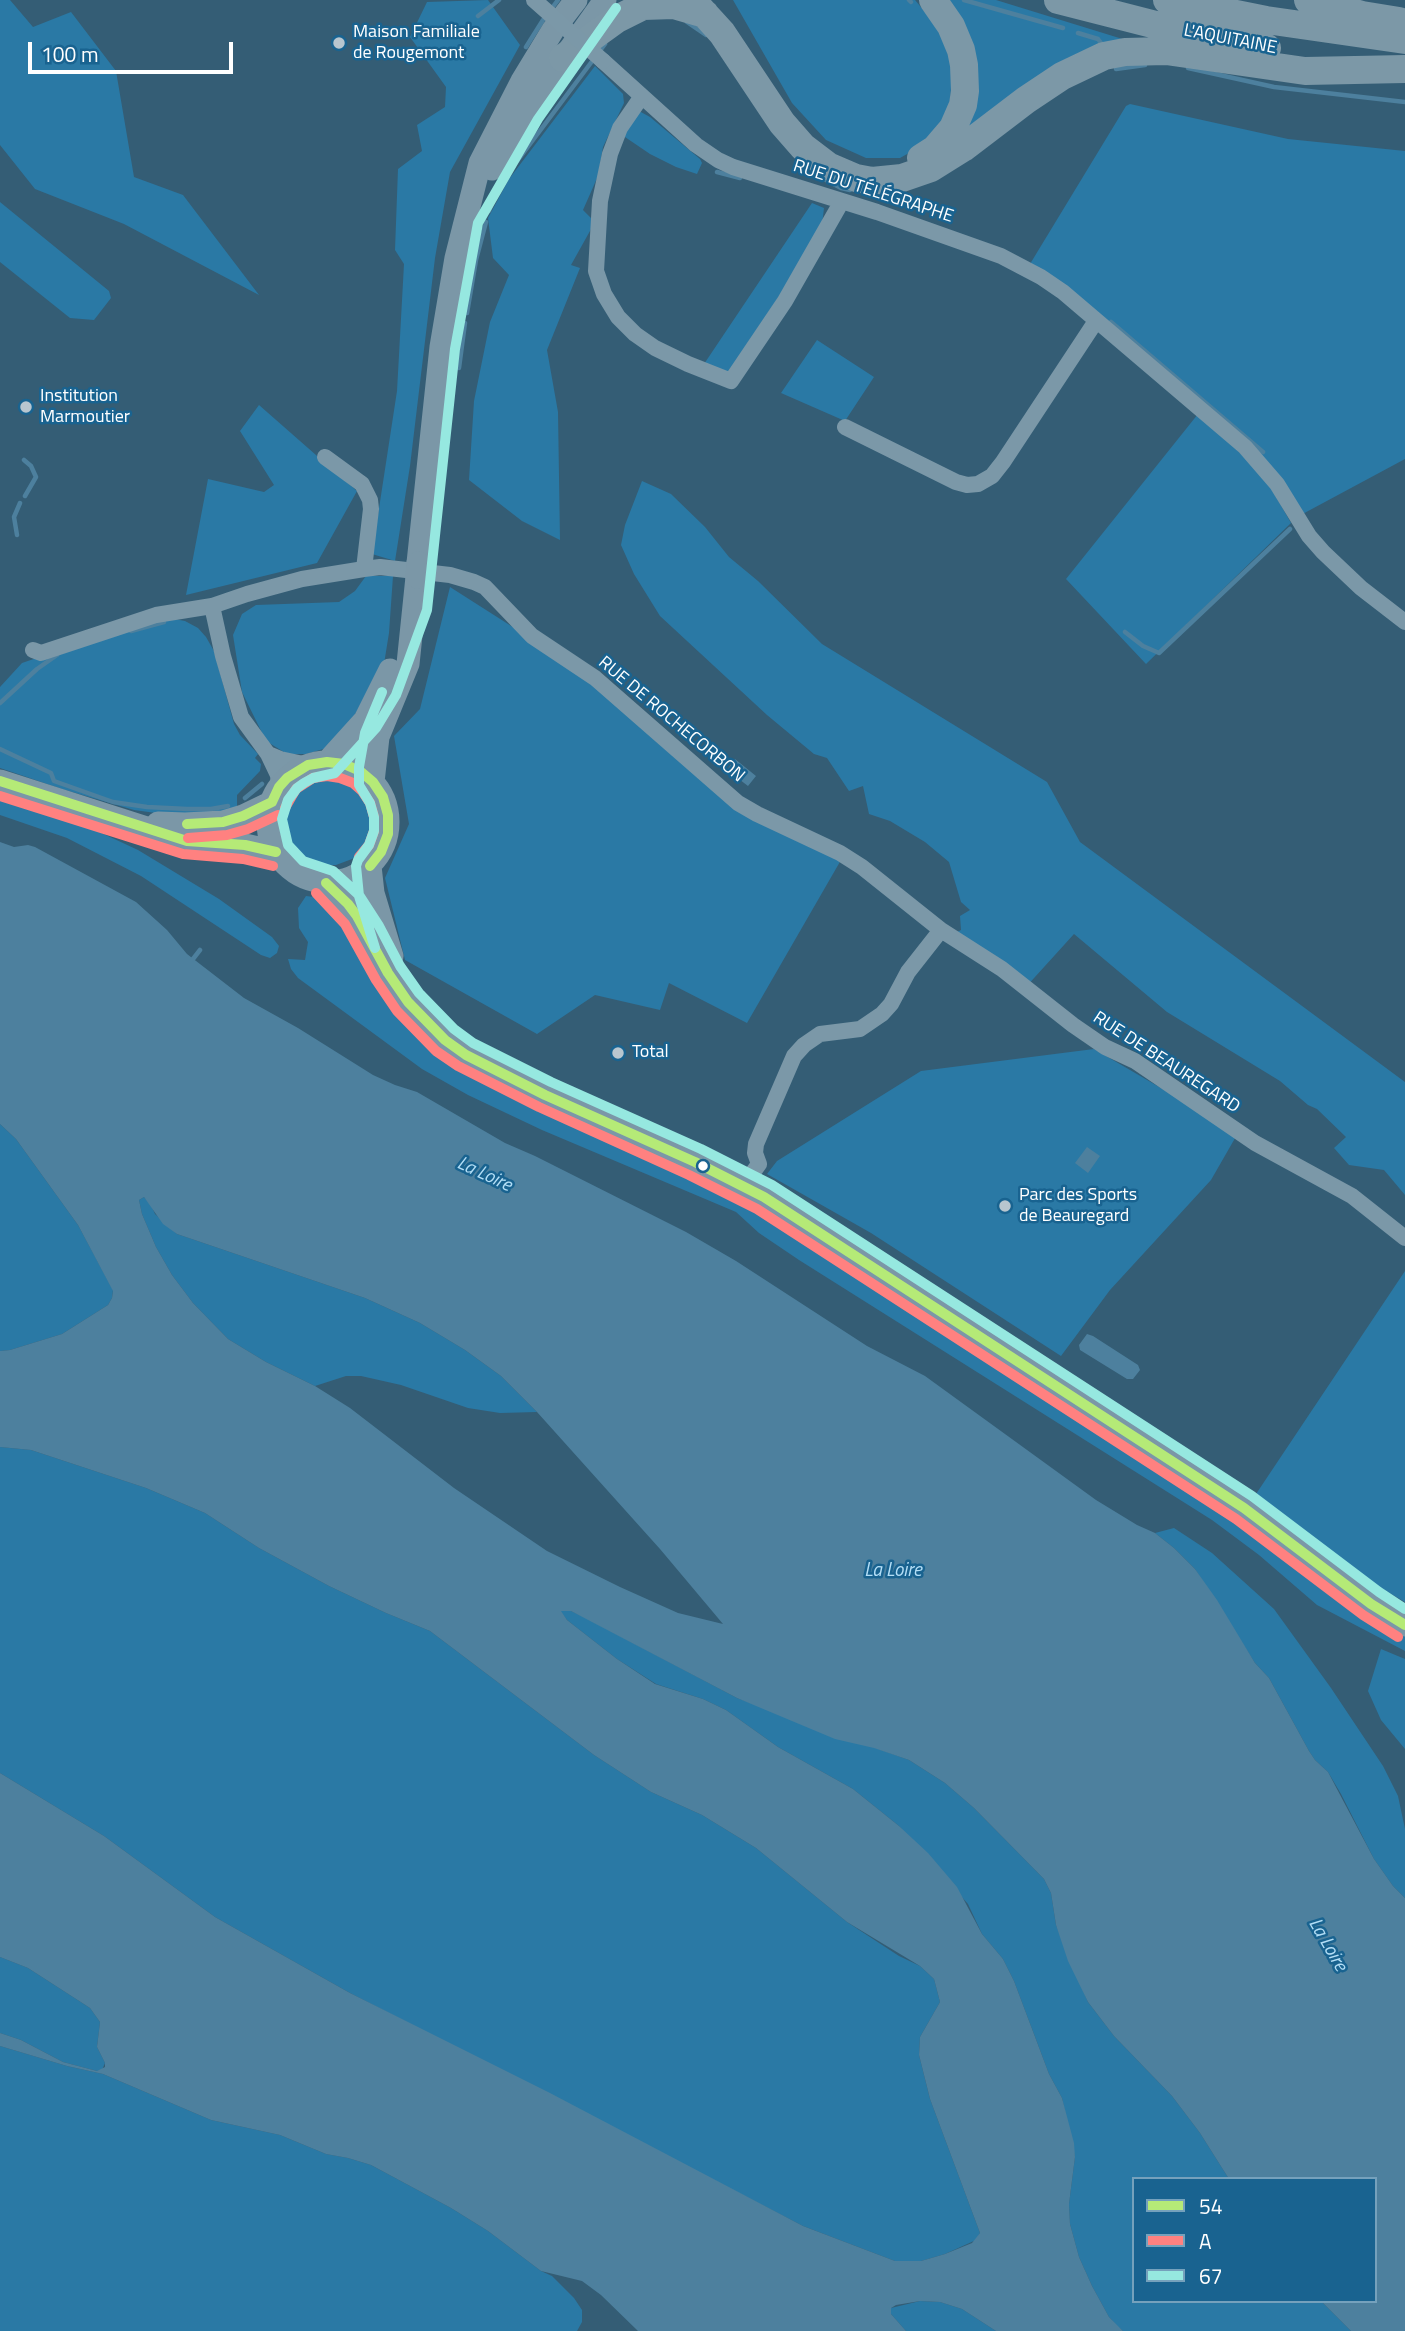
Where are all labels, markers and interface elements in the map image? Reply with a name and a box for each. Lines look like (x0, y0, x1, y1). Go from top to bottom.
street label: L'AQUITAINE (1182, 20, 1278, 60)
place label: Maison Familiale de Rougemont (353, 22, 480, 64)
scale bar (32, 28, 236, 72)
marker: Maison Familiale de Rougemont (331, 35, 347, 51)
text: 100 m (41, 38, 98, 70)
street label: RUE DU TÉLÉGRAPHE (790, 156, 956, 228)
place label: Institution Marmoutier (40, 386, 130, 428)
marker: Institution Marmoutier (18, 399, 34, 415)
street label: RUE DE ROCHECORBON (593, 652, 749, 788)
street label: RUE DE BEAUREGARD (1089, 1007, 1243, 1119)
place label: Total (632, 1042, 669, 1064)
marker: Total (610, 1045, 626, 1061)
water label: La Loire (453, 1153, 515, 1197)
unlabelled marker (696, 1159, 710, 1173)
place label: Parc des Sports de Beauregard (1019, 1185, 1137, 1228)
marker: Parc des Sports de Beauregard (997, 1198, 1013, 1214)
water label: La Loire (864, 1560, 922, 1582)
water label: La Loire (1303, 1914, 1351, 1976)
legend (1132, 2177, 1377, 2303)
text: 54 (1199, 2190, 1223, 2222)
text: A (1199, 2225, 1212, 2257)
text: 67 (1199, 2260, 1223, 2292)

